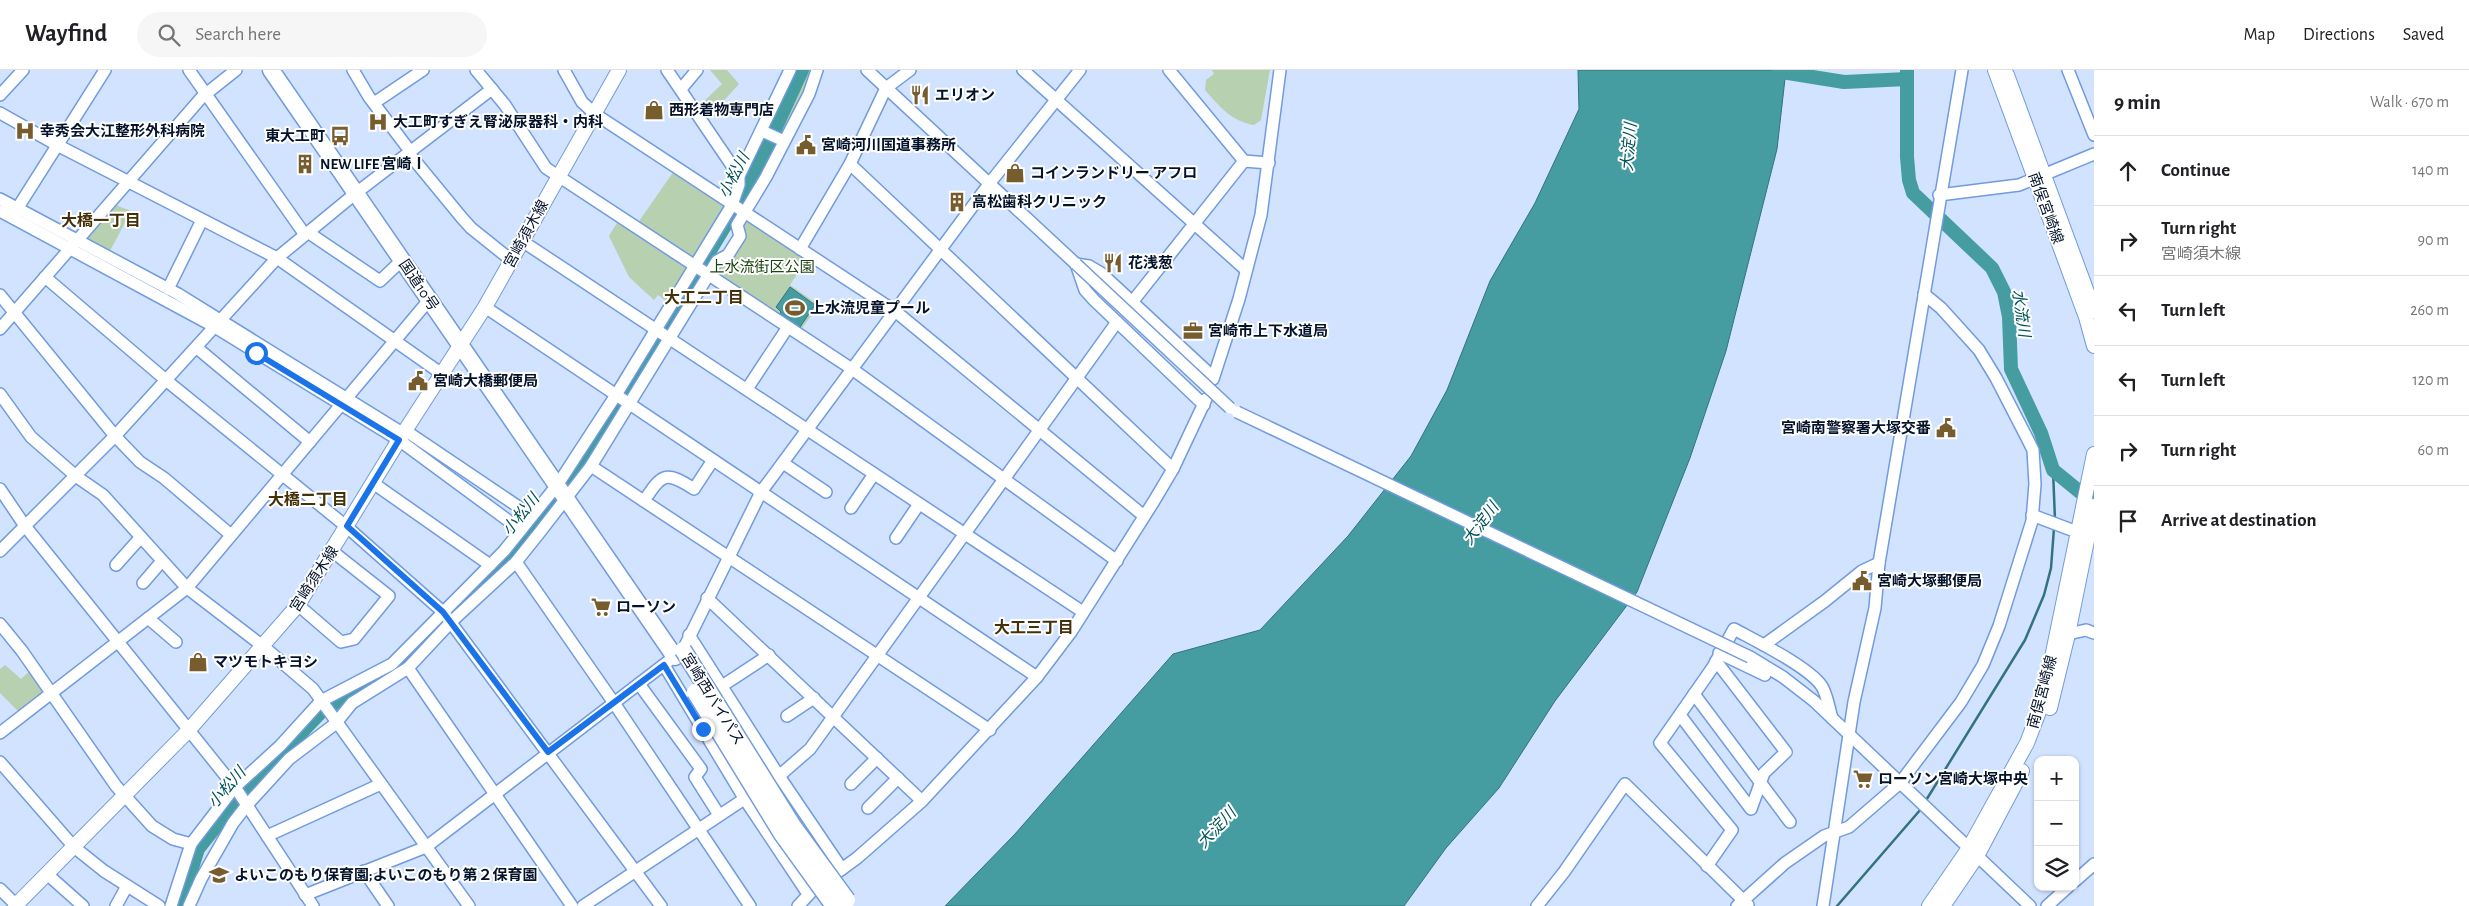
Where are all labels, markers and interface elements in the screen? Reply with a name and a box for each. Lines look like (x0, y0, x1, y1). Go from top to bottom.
search box (137, 12, 487, 57)
icon: search (155, 21, 183, 49)
text: Wayfind (25, 22, 107, 46)
text: Search here (195, 25, 281, 44)
text: Map (2244, 26, 2275, 44)
text: Directions (2303, 26, 2375, 44)
text: Saved (2403, 26, 2444, 44)
restaurant icon: エリオン (909, 84, 931, 106)
place label: エリオン (935, 88, 995, 103)
text: 9 min (2114, 92, 2161, 113)
text: Walk · 670 m (2370, 94, 2449, 110)
shop icon: 西形着物専門店 (643, 99, 665, 121)
place label: 西形着物専門店 (669, 102, 774, 118)
hospital icon: 大工町すぎえ腎泌尿器科・内科 (367, 111, 389, 133)
place label: 大工町すぎえ腎泌尿器科・内科 (393, 114, 603, 130)
hospital icon: 幸秀会大江整形外科病院 (14, 120, 36, 142)
water label: 大淀川 (1618, 120, 1639, 172)
place label: 幸秀会大江整形外科病院 (40, 122, 205, 139)
bus stop icon: 東大工町 (329, 125, 351, 147)
place label: 東大工町 (265, 128, 325, 144)
public building icon: 宮崎河川国道事務所 (795, 134, 817, 156)
place label: 宮崎河川国道事務所 (821, 137, 956, 153)
water label: 小松川 (715, 148, 753, 200)
building icon: NEW LIFE 宮崎Ⅰ (294, 153, 316, 175)
place label: NEW LIFE 宮崎Ⅰ (320, 156, 427, 172)
icon: ahead (2114, 157, 2142, 185)
text: Continue (2161, 161, 2230, 180)
shop icon: コインランドリー アフロ (1004, 162, 1026, 184)
text: 140 m (2412, 162, 2449, 178)
place label: コインランドリー アフロ (1030, 165, 1197, 181)
street label: 南俣宮崎線 (2026, 170, 2066, 246)
building icon: 高松歯科クリニック (946, 191, 968, 213)
place label: 高松歯科クリニック (972, 194, 1107, 210)
street label: 宮崎須木線 (501, 197, 551, 271)
district label: 大橋一丁目 (61, 212, 141, 229)
text: Turn right (2161, 219, 2236, 238)
icon: right (2114, 227, 2142, 255)
text: 90 m (2418, 232, 2449, 248)
text: 宮崎須木線 (2161, 246, 2241, 262)
restaurant icon: 花浅葱 (1102, 252, 1124, 274)
place label: 花浅葱 (1128, 254, 1173, 271)
street label: 国道10号 (396, 256, 442, 314)
park label: 上水流街区公園 (709, 259, 815, 275)
water label: 水流川 (2010, 288, 2034, 340)
district label: 大工二丁目 (664, 289, 744, 306)
sports icon: 上水流児童プール (784, 297, 806, 319)
icon: left (2114, 297, 2142, 325)
place label: 上水流児童プール (810, 300, 930, 316)
text: Turn left (2161, 301, 2225, 320)
text: 260 m (2410, 302, 2449, 318)
office icon: 宮崎市上下水道局 (1182, 320, 1204, 342)
place label: 宮崎市上下水道局 (1208, 323, 1328, 339)
route start (245, 342, 268, 365)
icon: left (2114, 367, 2142, 395)
public building icon: 宮崎大橋郵便局 (407, 370, 429, 392)
text: Turn left (2161, 371, 2225, 390)
text: 120 m (2412, 372, 2449, 388)
place label: 宮崎大橋郵便局 (433, 373, 538, 389)
public building icon: 宮崎南警察署大塚交番 (1935, 417, 1957, 439)
place label: 宮崎南警察署大塚交番 (1781, 420, 1931, 436)
icon: right (2114, 437, 2142, 465)
text: Turn right (2161, 441, 2236, 460)
text: 60 m (2418, 442, 2449, 458)
water label: 小松川 (499, 489, 543, 538)
district label: 大橋二丁目 (268, 491, 348, 508)
water label: 大淀川 (1459, 497, 1503, 548)
icon: arrive (2114, 507, 2142, 535)
text: Arrive at destination (2161, 511, 2317, 530)
street label: 宮崎須木線 (287, 543, 341, 615)
public building icon: 宮崎大塚郵便局 (1851, 570, 1873, 592)
place label: 宮崎大塚郵便局 (1877, 573, 1982, 589)
supermarket icon: ローソン (590, 596, 612, 618)
place label: ローソン (616, 600, 676, 615)
district label: 大工三丁目 (994, 619, 1074, 636)
street label: 宮崎西バイパス (678, 650, 748, 748)
shop icon: マツモトキヨシ (187, 651, 209, 673)
place label: マツモトキヨシ (213, 654, 318, 670)
street label: 南俣宮崎線 (2025, 654, 2059, 730)
route end (692, 718, 715, 741)
map controls (2034, 756, 2079, 891)
button: + (2034, 756, 2079, 801)
water label: 小松川 (204, 762, 250, 811)
supermarket icon: ローソン宮崎大塚中央 (1852, 768, 1874, 790)
place label: ローソン宮崎大塚中央 (1878, 771, 2028, 787)
button: − (2034, 801, 2079, 846)
water label: 大淀川 (1194, 803, 1240, 851)
button: layers (2034, 846, 2079, 891)
school or university icon: よいこのもり保育園;よいこのもり第２保育園 (208, 864, 230, 886)
place label: よいこのもり保育園;よいこのもり第２保育園 (234, 867, 537, 883)

